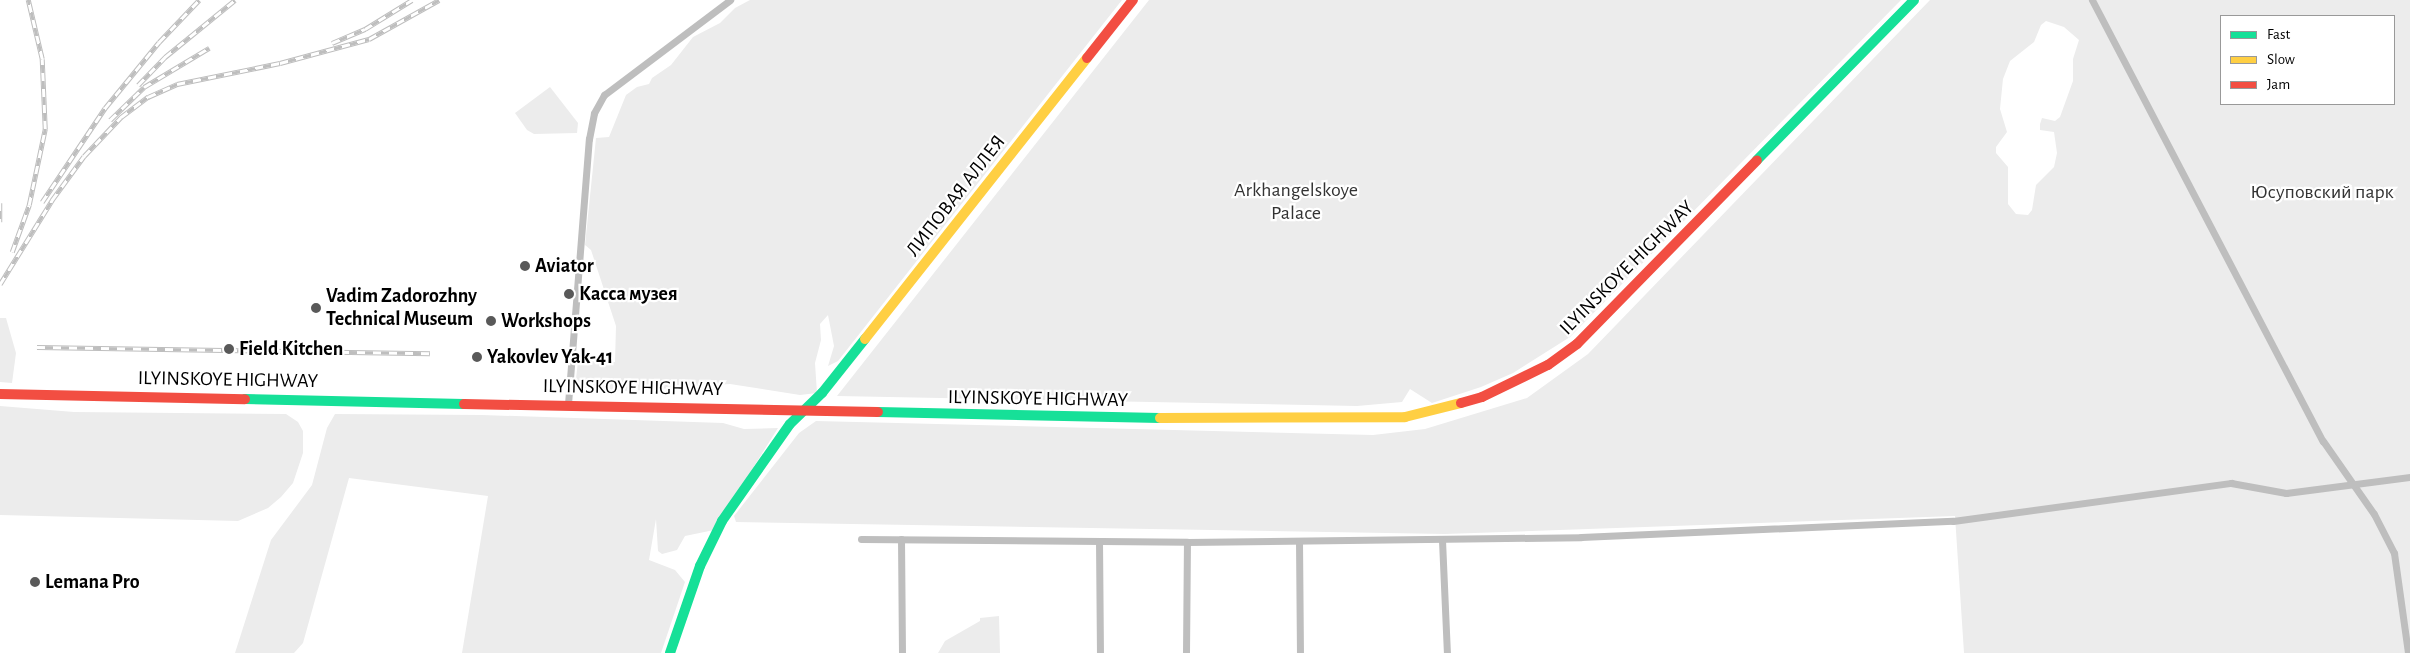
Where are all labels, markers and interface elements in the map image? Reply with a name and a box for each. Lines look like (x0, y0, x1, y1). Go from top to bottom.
legend (2220, 15, 2395, 105)
text: Fast (2267, 27, 2290, 42)
text: Slow (2267, 52, 2295, 67)
text: Jam (2267, 77, 2290, 92)
street label: ЛИПОВАЯ АЛЛЕЯ (901, 130, 1011, 262)
park label: Arkhangelskoye Palace (1234, 179, 1358, 226)
park label: Юсуповский парк (2250, 180, 2394, 204)
street label: ILYINSKOYE HIGHWAY (1555, 196, 1699, 340)
place label: Aviator (535, 254, 594, 278)
marker: Aviator (519, 260, 531, 272)
place label: Касса музея (579, 282, 678, 306)
place label: Vadim Zadorozhny Technical Museum (326, 284, 477, 331)
marker: Касса музея (563, 288, 575, 300)
marker: Vadim Zadorozhny Technical Museum (310, 302, 322, 314)
place label: Workshops (501, 309, 591, 333)
marker: Workshops (485, 315, 497, 327)
place label: Field Kitchen (239, 337, 343, 361)
marker: Field Kitchen (223, 343, 235, 355)
place label: Yakovlev Yak-41 (487, 345, 613, 369)
marker: Yakovlev Yak-41 (471, 351, 483, 363)
street label: ILYINSKOYE HIGHWAY (138, 366, 318, 394)
street label: ILYINSKOYE HIGHWAY (543, 374, 723, 402)
street label: ILYINSKOYE HIGHWAY (948, 385, 1128, 413)
place label: Lemana Pro (45, 570, 140, 594)
marker: Lemana Pro (29, 576, 41, 588)

